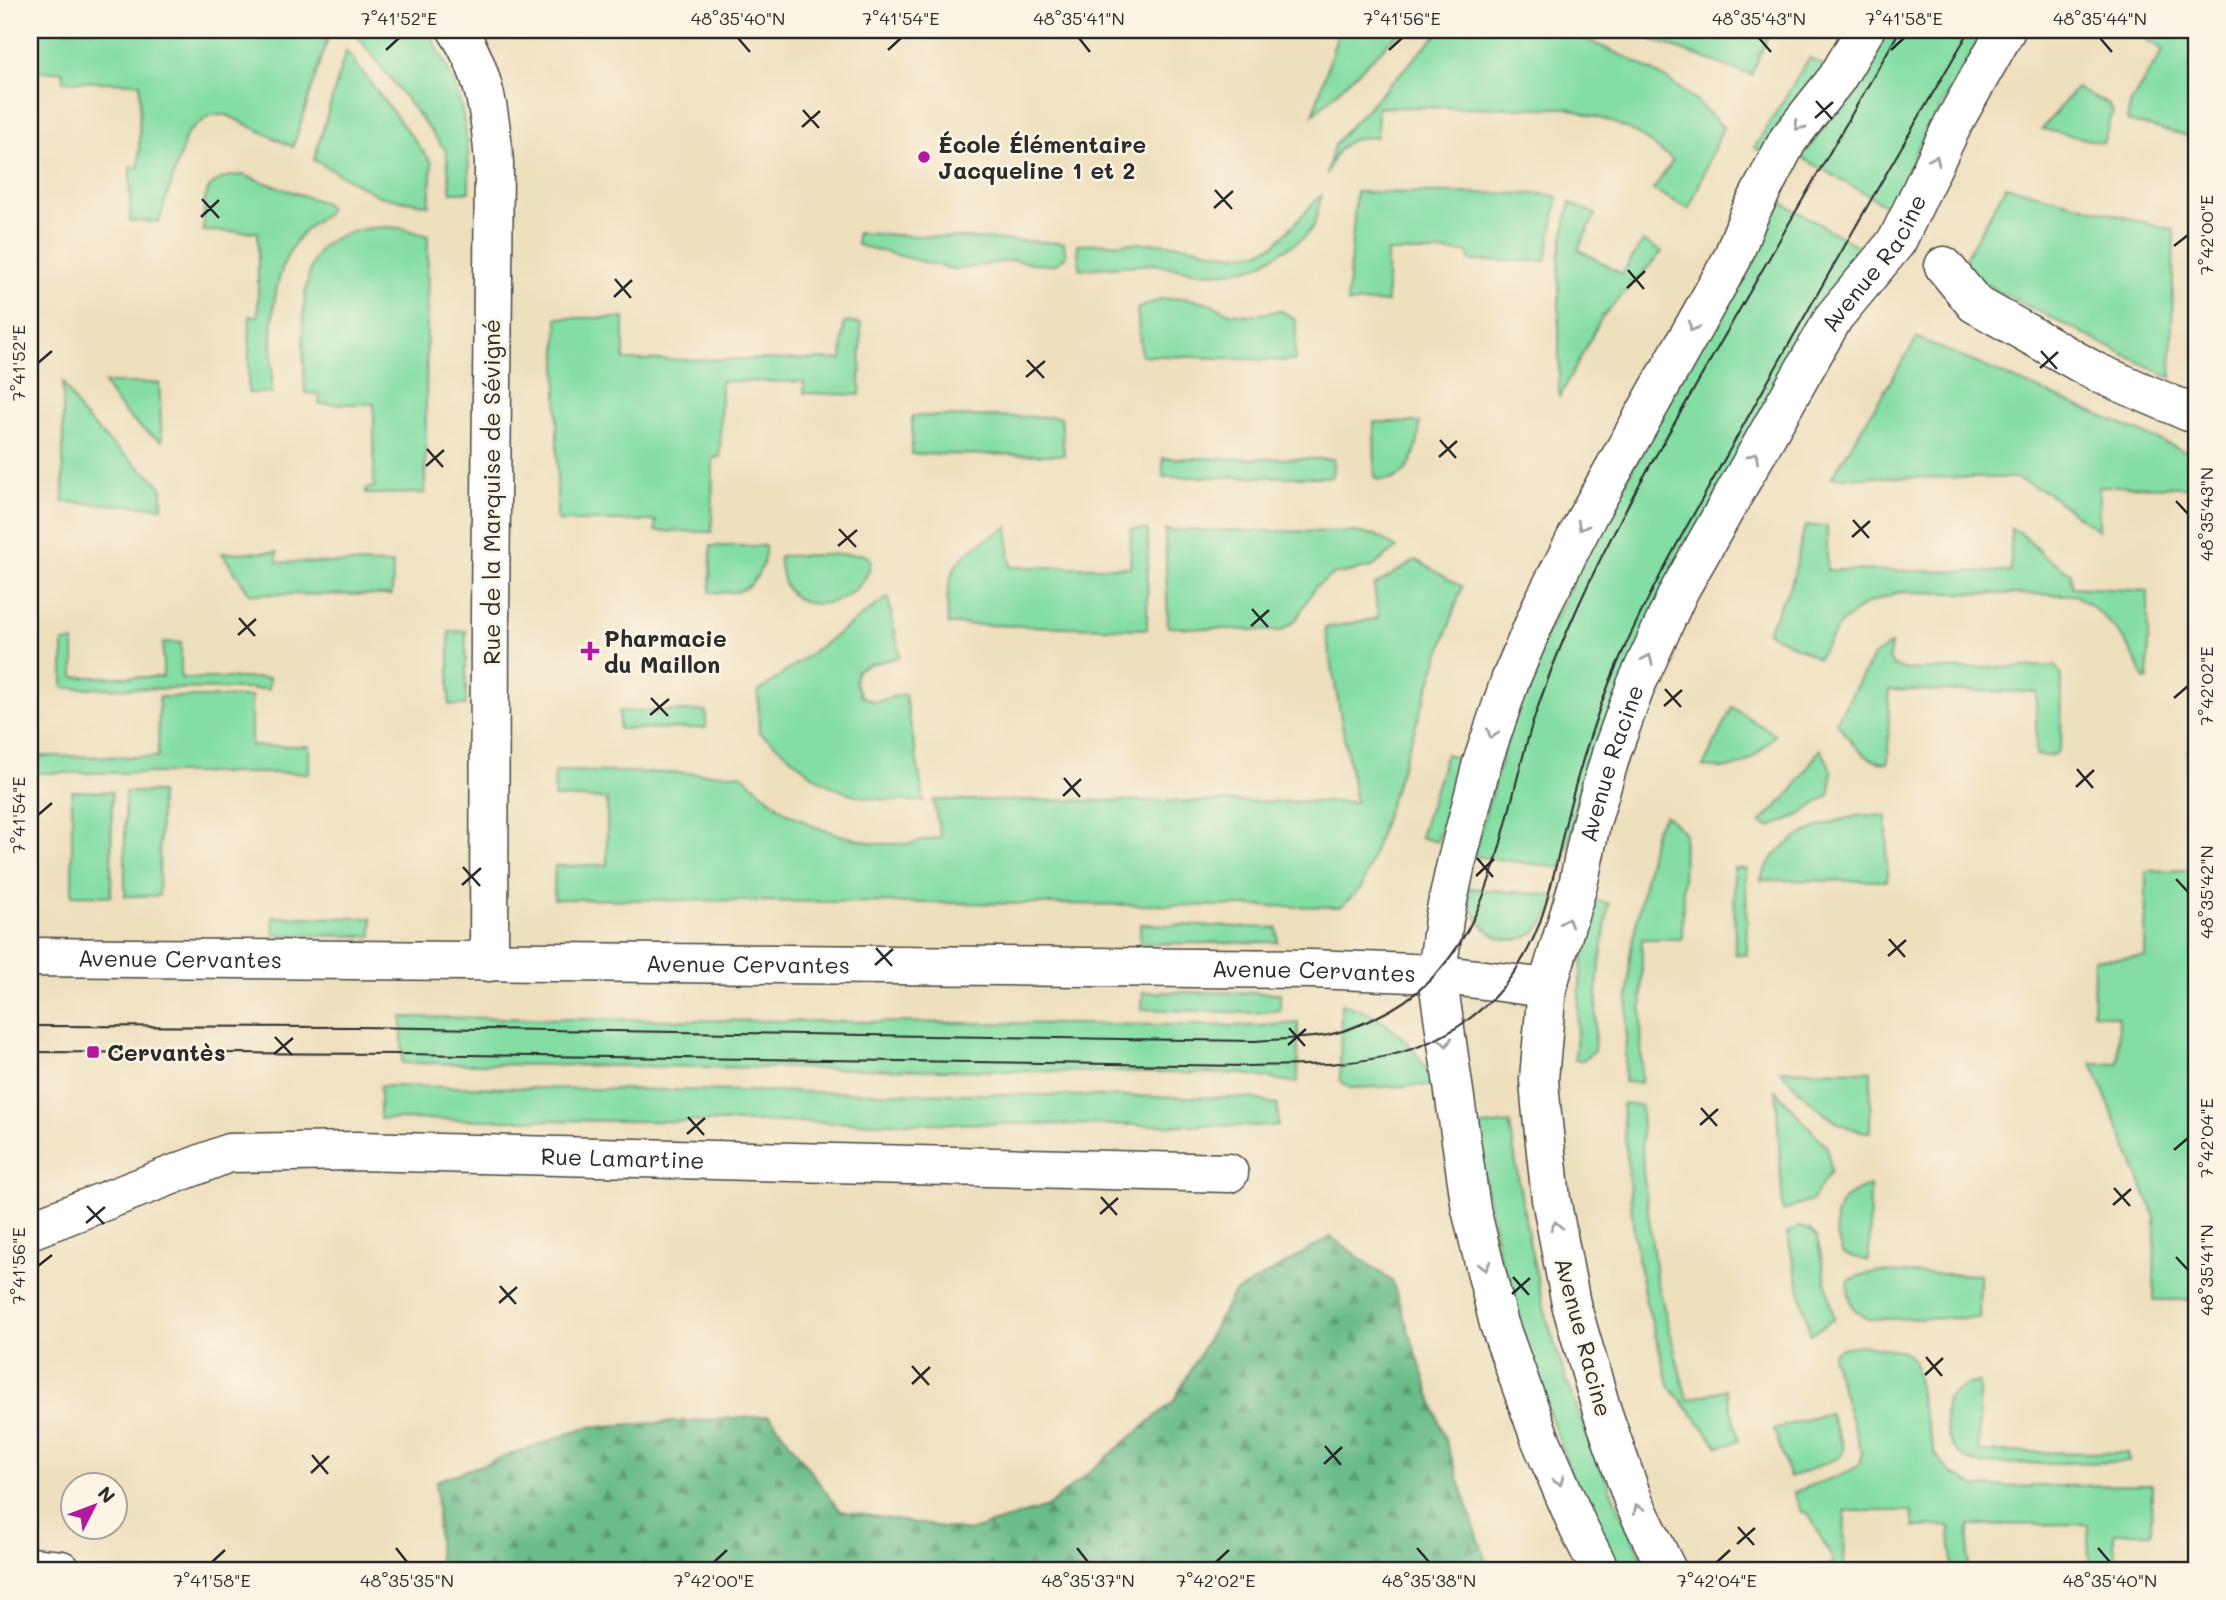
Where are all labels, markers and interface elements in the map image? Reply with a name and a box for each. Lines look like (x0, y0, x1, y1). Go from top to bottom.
text: 7°41'52"E (361, 6, 437, 30)
text: 48°35'40"N (691, 6, 785, 30)
text: 7°41'54"E (862, 6, 940, 30)
text: 48°35'41"N (1033, 6, 1125, 30)
text: 7°41'56"E (1363, 6, 1441, 30)
text: 48°35'43"N (1712, 6, 1806, 30)
text: 7°41'58"E (1865, 6, 1943, 30)
text: 48°35'44"N (2053, 6, 2147, 30)
one-way arrow (1795, 118, 1807, 131)
place label: École Élémentaire Jacqueline 1 et 2 (938, 129, 1146, 185)
marker: École Élémentaire Jacqueline 1 et 2 (916, 149, 932, 165)
one-way arrow (1927, 155, 1941, 167)
street label: Avenue Racine (1814, 189, 1932, 337)
text: 7°42'00"E (2194, 195, 2218, 275)
street label: Rue de la Marquise de Sévigné (476, 319, 506, 665)
one-way arrow (1688, 320, 1701, 332)
text: 7°41'52"E (6, 325, 30, 401)
one-way arrow (1746, 452, 1759, 465)
text: 48°35'43"N (2194, 467, 2218, 561)
one-way arrow (1577, 518, 1591, 531)
place label: Pharmacie du Maillon (604, 623, 727, 679)
marker: Pharmacie du Maillon (582, 643, 598, 659)
text: 7°42'02"E (2194, 646, 2218, 726)
one-way arrow (1640, 654, 1654, 666)
street label: Avenue Racine (1572, 680, 1650, 845)
one-way arrow (1486, 727, 1500, 740)
text: 7°41'54"E (6, 776, 30, 854)
text: 48°35'42"N (2194, 845, 2218, 939)
one-way arrow (1558, 917, 1573, 929)
street label: Avenue Cervantes (78, 942, 282, 974)
street label: Avenue Cervantes (646, 948, 850, 980)
street label: Avenue Cervantes (1212, 953, 1416, 988)
one-way arrow (1438, 1036, 1453, 1048)
place label: Cervantès (107, 1037, 226, 1067)
marker: Cervantès (85, 1044, 101, 1060)
text: 7°42'04"E (2194, 1098, 2218, 1178)
street label: Rue Lamartine (540, 1141, 705, 1175)
one-way arrow (1549, 1220, 1564, 1232)
text: 48°35'41"N (2194, 1224, 2218, 1316)
text: 7°41'56"E (6, 1227, 30, 1305)
street label: Avenue Racine (1548, 1254, 1620, 1420)
one-way arrow (1477, 1260, 1491, 1272)
north arrow (60, 1470, 130, 1540)
one-way arrow (1551, 1473, 1565, 1486)
text: N (93, 1481, 121, 1508)
one-way arrow (1632, 1503, 1646, 1516)
text: 7°41'58"E (173, 1568, 251, 1592)
text: 48°35'35"N (360, 1568, 454, 1592)
text: 7°42'00"E (674, 1568, 754, 1592)
text: 48°35'37"N (1041, 1568, 1135, 1592)
text: 7°42'02"E (1176, 1568, 1256, 1592)
text: 48°35'38"N (1382, 1568, 1476, 1592)
text: 7°42'04"E (1677, 1568, 1757, 1592)
text: 48°35'40"N (2063, 1568, 2157, 1592)

